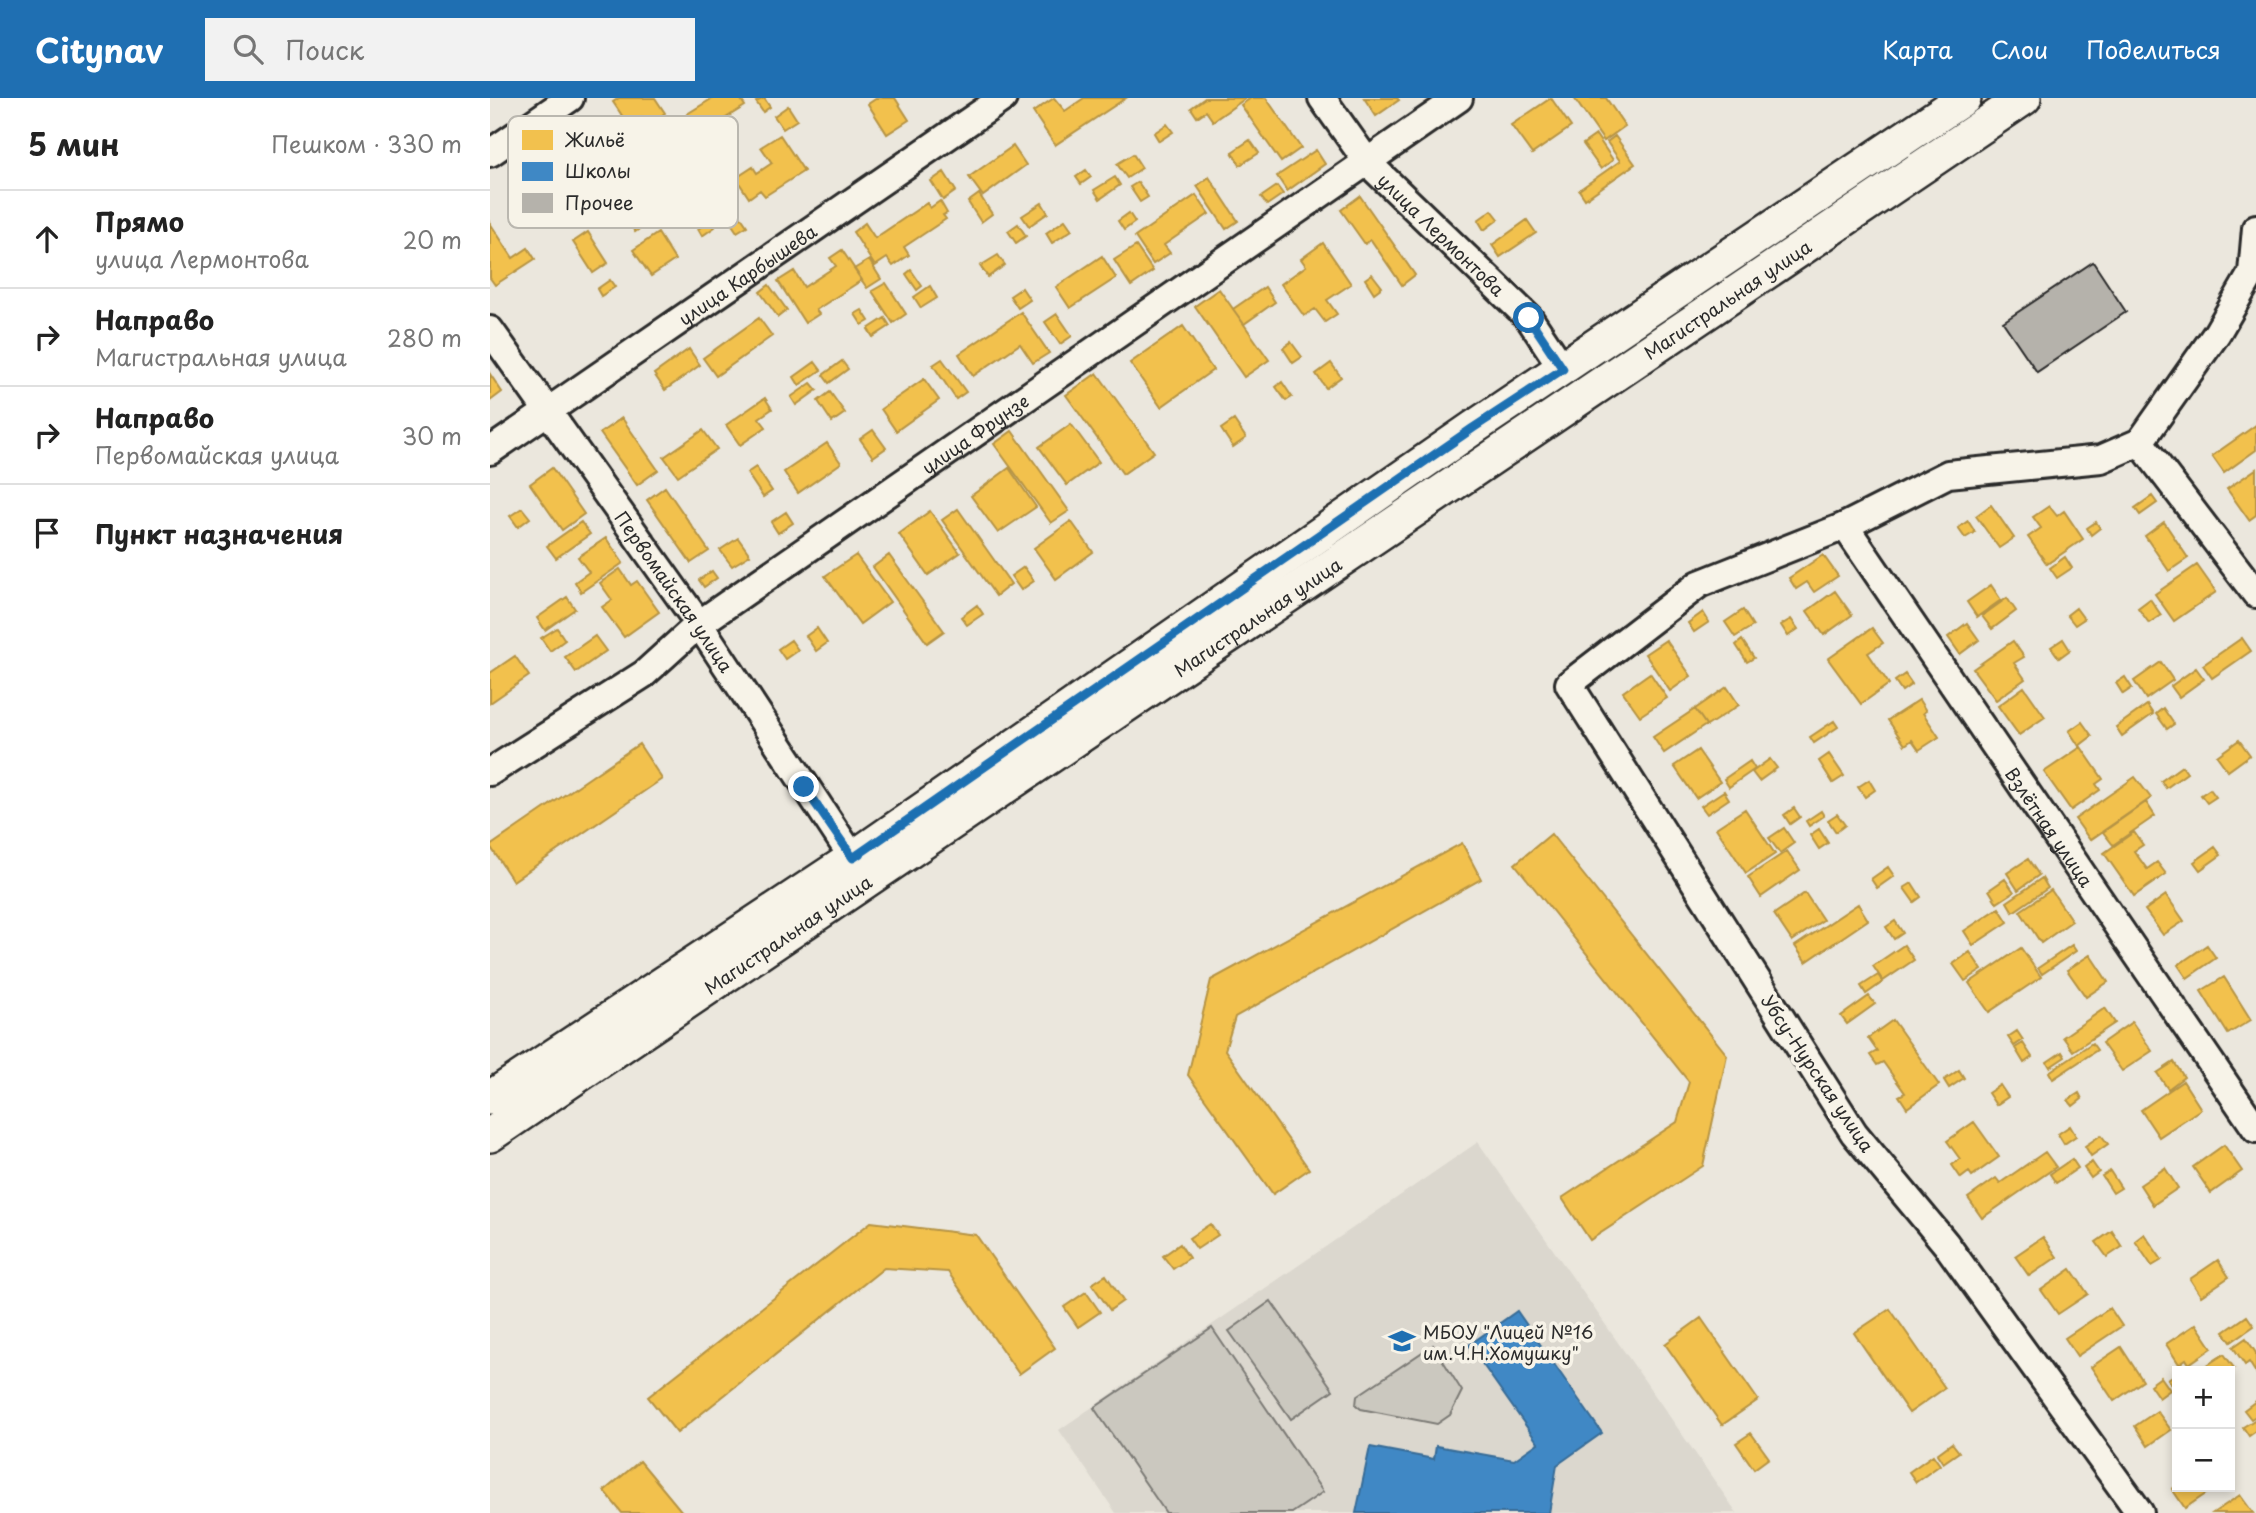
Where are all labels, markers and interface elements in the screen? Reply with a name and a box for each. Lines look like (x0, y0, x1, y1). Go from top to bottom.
search box (205, 18, 695, 81)
text: Citynav (35, 24, 163, 74)
icon: search (229, 30, 267, 68)
text: Поиск (285, 30, 364, 69)
text: Карта (1882, 31, 1953, 67)
text: Слои (1991, 31, 2048, 67)
text: Поделиться (2086, 31, 2221, 67)
legend (508, 116, 738, 228)
text: 5 мин (28, 121, 120, 166)
text: Жильё (564, 125, 625, 153)
text: Пешком · 330 m (271, 126, 462, 161)
text: Школы (565, 156, 631, 184)
street label: улица Лермонтова (1372, 166, 1512, 302)
text: Прочее (565, 188, 634, 216)
text: Прямо (95, 202, 184, 241)
street label: улица Карбышева (672, 216, 822, 331)
icon: ahead (28, 220, 66, 258)
text: 20 m (403, 222, 462, 257)
street label: Магистральная улица (1638, 232, 1817, 365)
text: улица Лермонтова (95, 241, 309, 276)
text: Направо (95, 300, 214, 339)
route start (1513, 302, 1544, 333)
icon: right (28, 318, 66, 356)
text: 280 m (387, 320, 462, 355)
text: Магистральная улица (95, 339, 347, 374)
street label: улица Фрунзе (915, 387, 1034, 480)
text: Направо (95, 398, 214, 437)
icon: right (28, 416, 66, 454)
text: 30 m (401, 418, 462, 453)
text: Первомайская улица (95, 437, 339, 472)
street label: Первомайская улица (609, 505, 741, 678)
icon: arrive (28, 514, 66, 552)
text: Пункт назначения (95, 514, 343, 553)
street label: Магистральная улица (1168, 550, 1347, 683)
street label: Взлётная улица (2000, 761, 2101, 893)
route end (788, 771, 819, 802)
street label: Магистральная улица (698, 867, 877, 1000)
street label: Убсу-Нурская улица (1755, 989, 1881, 1158)
place label: МБОУ "Лицей №16 им.Ч.Н.Хомушку" (1423, 1318, 1593, 1366)
school or university icon: МБОУ "Лицей №16 им.Ч.Н.Хомушку" (1387, 1326, 1417, 1356)
map controls (2172, 1366, 2235, 1492)
button: + (2172, 1366, 2235, 1429)
button: − (2172, 1429, 2235, 1492)

